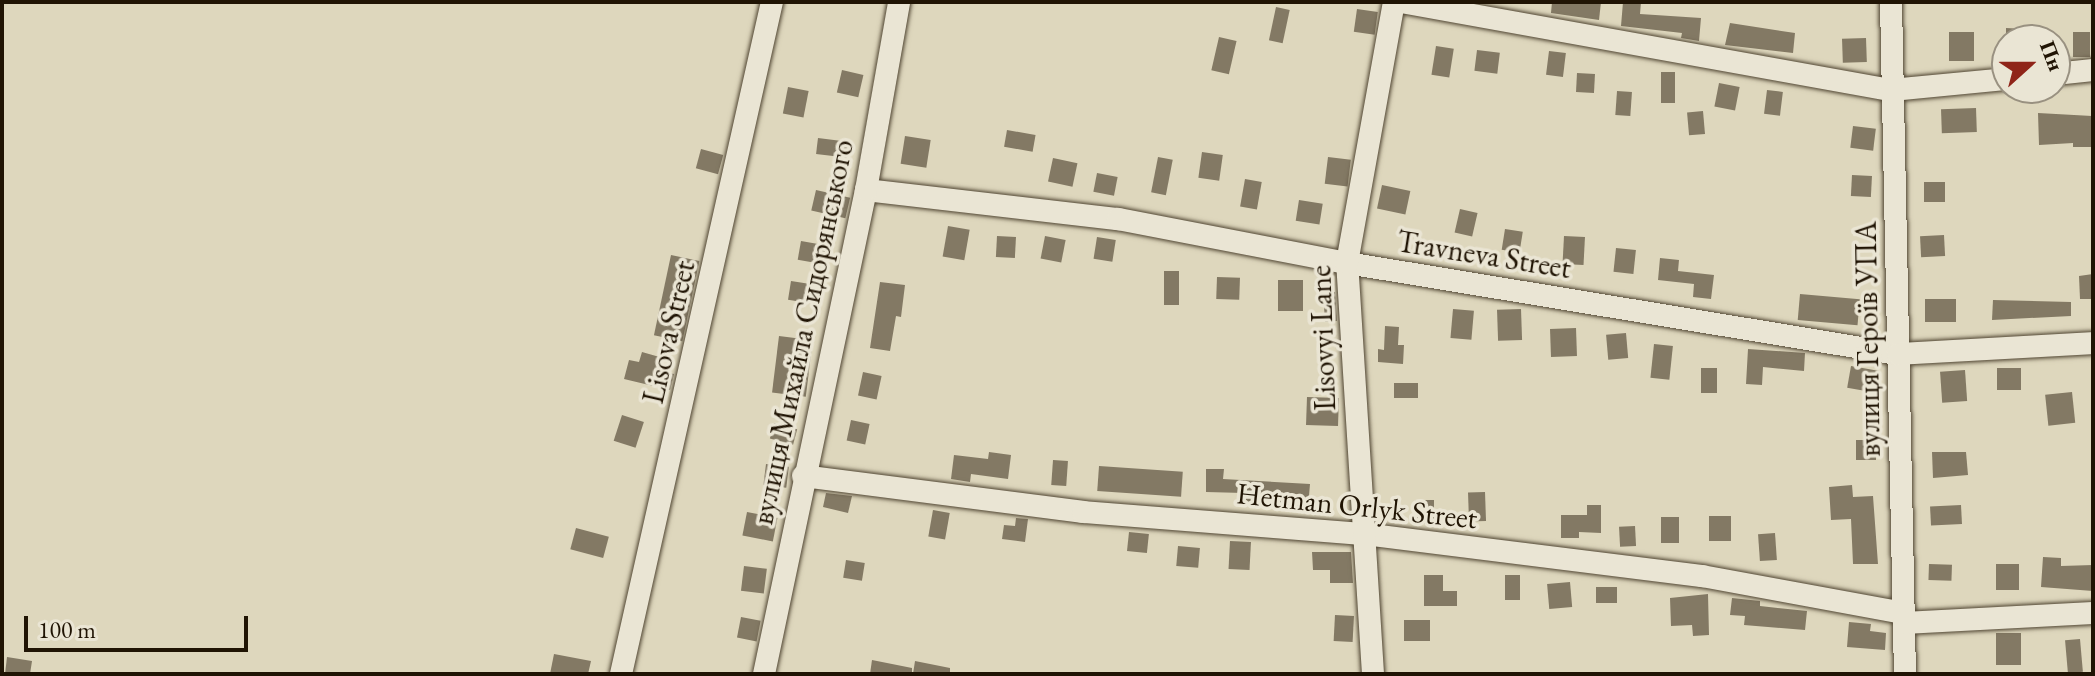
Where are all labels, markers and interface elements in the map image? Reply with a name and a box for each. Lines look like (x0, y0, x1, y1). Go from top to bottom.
north arrow (1991, 24, 2071, 104)
text: Пн (2033, 37, 2071, 75)
street label: вулиця Михайла Сидорянського (745, 136, 861, 528)
street label: вулиця Героїв УПА (1848, 221, 1888, 457)
street label: Travneva Street (1394, 223, 1574, 287)
street label: Lisova Street (635, 257, 703, 407)
street label: Lisovyi Lane (1302, 265, 1344, 411)
street label: Hetman Orlyk Street (1235, 475, 1479, 537)
scale bar (28, 600, 252, 650)
text: 100 m (38, 614, 96, 645)

